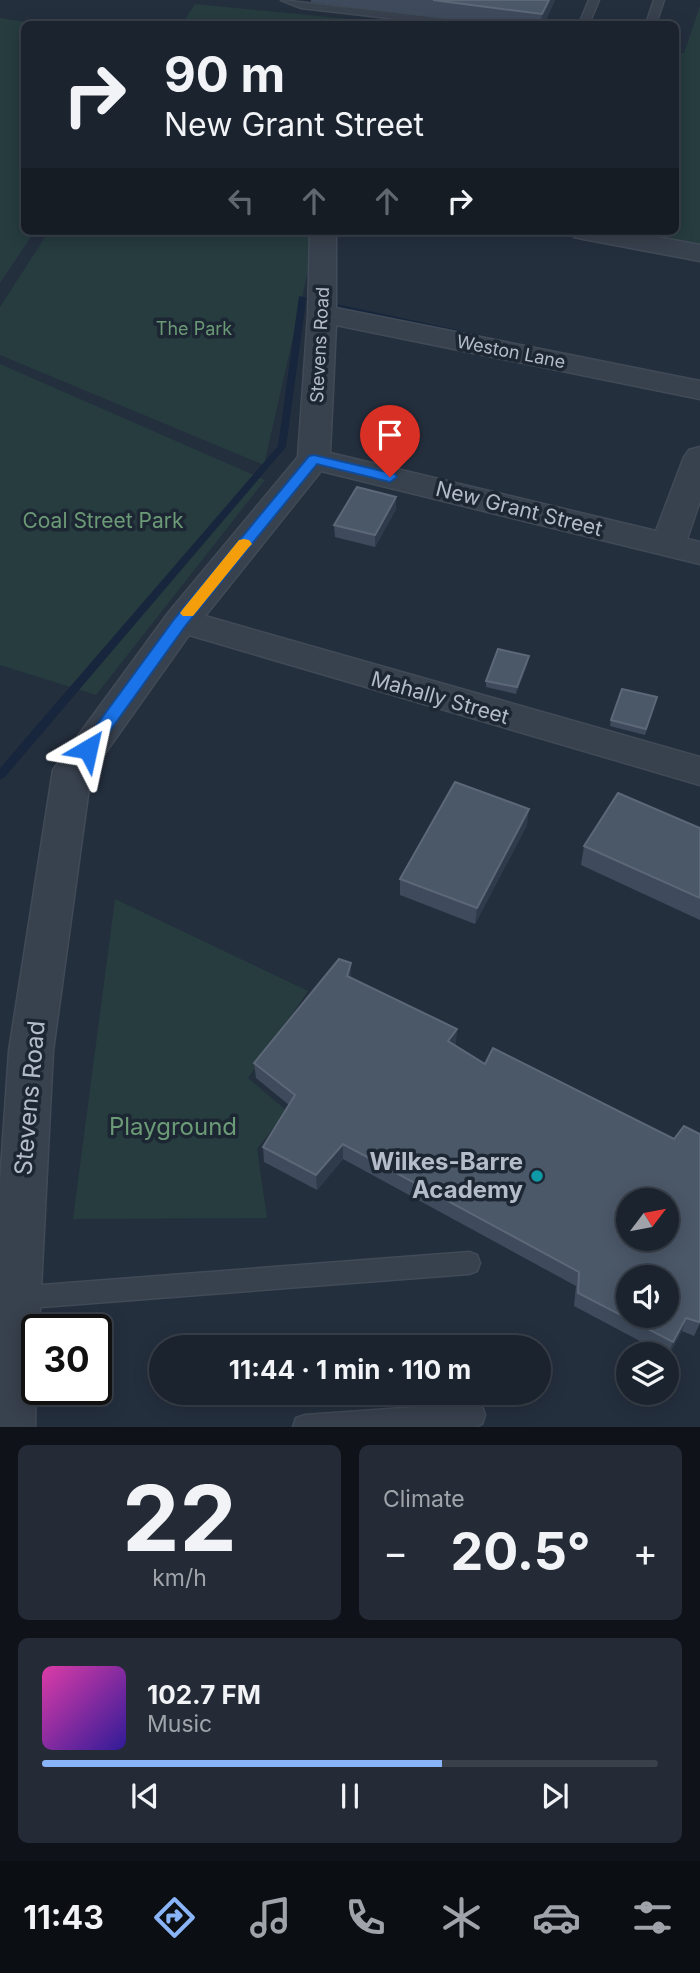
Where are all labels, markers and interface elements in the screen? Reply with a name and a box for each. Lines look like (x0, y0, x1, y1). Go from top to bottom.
text: 90 m (164, 45, 285, 104)
icon: right (49, 49, 140, 140)
text: New Grant Street (164, 105, 424, 144)
icon: left (222, 182, 260, 220)
icon: ahead (295, 182, 333, 220)
icon: ahead (368, 182, 406, 220)
icon: right (441, 182, 479, 220)
street label: Stevens Road (306, 286, 333, 404)
park label: The Park (156, 318, 232, 339)
street label: Weston Lane (455, 331, 567, 372)
pin (360, 405, 420, 477)
icon: arrive (371, 416, 409, 454)
street label: New Grant Street (433, 476, 605, 541)
park label: Coal Street Park (22, 508, 184, 533)
street label: Mahally Street (368, 666, 512, 729)
position arrow (51, 712, 125, 786)
street label: Stevens Road (8, 1019, 51, 1176)
park label: Playground (109, 1112, 237, 1141)
place label: Wilkes-Barre Academy (369, 1147, 524, 1204)
marker: Wilkes-Barre Academy (529, 1168, 545, 1184)
north arrow (616, 1188, 679, 1251)
map controls (616, 1188, 679, 1405)
button: sound (616, 1265, 679, 1328)
speed limit sign: 30 (21, 1314, 112, 1405)
button: layers (616, 1342, 679, 1405)
text: 11:44 · 1 min · 110 m (229, 1354, 471, 1385)
text: 22 (122, 1463, 237, 1573)
text: Climate (383, 1485, 465, 1513)
text: 20.5° (450, 1520, 591, 1583)
text: − (383, 1529, 408, 1575)
text: + (633, 1529, 658, 1575)
text: km/h (152, 1564, 207, 1592)
text: 102.7 FM (147, 1679, 261, 1710)
text: Music (147, 1710, 212, 1738)
icon: previous (126, 1777, 164, 1815)
icon: pause (331, 1777, 369, 1815)
icon: next (536, 1777, 574, 1815)
icon: directions (150, 1893, 199, 1942)
icon: music (246, 1893, 295, 1942)
icon: phone (341, 1893, 390, 1942)
icon: climate (437, 1893, 486, 1942)
icon: car (532, 1893, 581, 1942)
icon: filters (628, 1893, 677, 1942)
text: 11:43 (23, 1898, 104, 1937)

